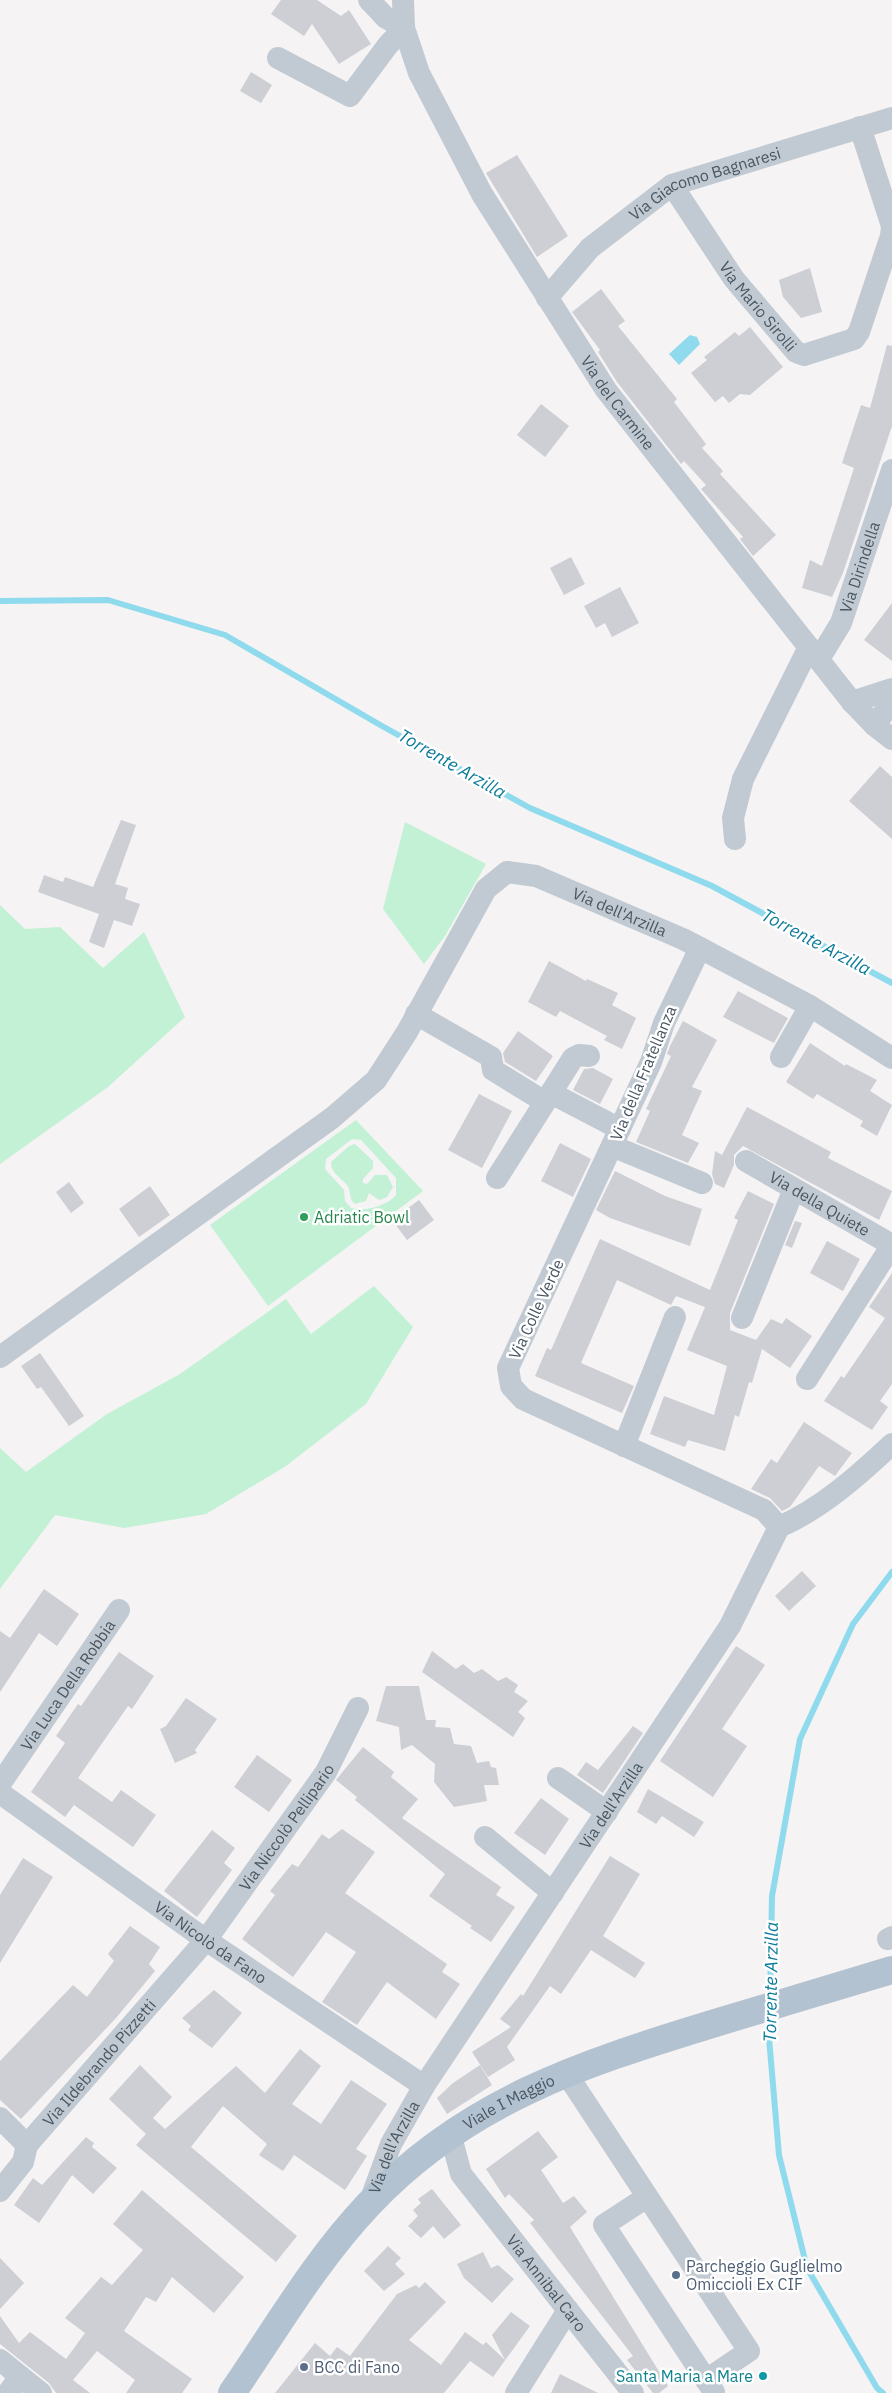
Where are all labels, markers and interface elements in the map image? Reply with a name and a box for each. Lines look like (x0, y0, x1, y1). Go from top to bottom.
street label: Via Giacomo Bagnaresi (625, 142, 783, 224)
street label: Via Mario Sirolli (715, 258, 801, 356)
street label: Via del Carmine (577, 352, 659, 454)
street label: Via Dirindella (835, 519, 884, 615)
water label: Torrente Arzilla (394, 723, 510, 804)
street label: Via dell'Arzilla (569, 883, 670, 941)
water label: Torrente Arzilla (758, 903, 875, 980)
street label: Via della Fratellanza (606, 1002, 681, 1143)
street label: Via della Quiete (766, 1167, 874, 1240)
place label: Adriatic Bowl (314, 1207, 409, 1227)
marker: Adriatic Bowl (298, 1211, 310, 1223)
street label: Via Colle Verde (504, 1256, 568, 1362)
street label: Via Luca Della Robbia (16, 1615, 120, 1754)
street label: Via dell'Arzilla (575, 1757, 647, 1853)
street label: Via Niccolò Pellipario (234, 1761, 338, 1895)
street label: Via Nicolò da Fano (150, 1896, 271, 1988)
water label: Torrente Arzilla (758, 1921, 783, 2043)
street label: Via Ildebrando Pizzetti (38, 1995, 160, 2130)
street label: Viale I Maggio (459, 2070, 558, 2134)
street label: Via dell'Arzilla (364, 2097, 424, 2196)
street label: Via Annibal Caro (502, 2230, 591, 2335)
place label: Parcheggio Guglielmo Omiccioli Ex CIF (686, 2256, 843, 2294)
marker: Parcheggio Guglielmo Omiccioli Ex CIF (670, 2269, 682, 2281)
place label: BCC di Fano (314, 2357, 400, 2377)
marker: BCC di Fano (298, 2361, 310, 2373)
place label: Santa Maria a Mare (616, 2366, 753, 2386)
marker: Santa Maria a Mare (757, 2370, 769, 2382)

